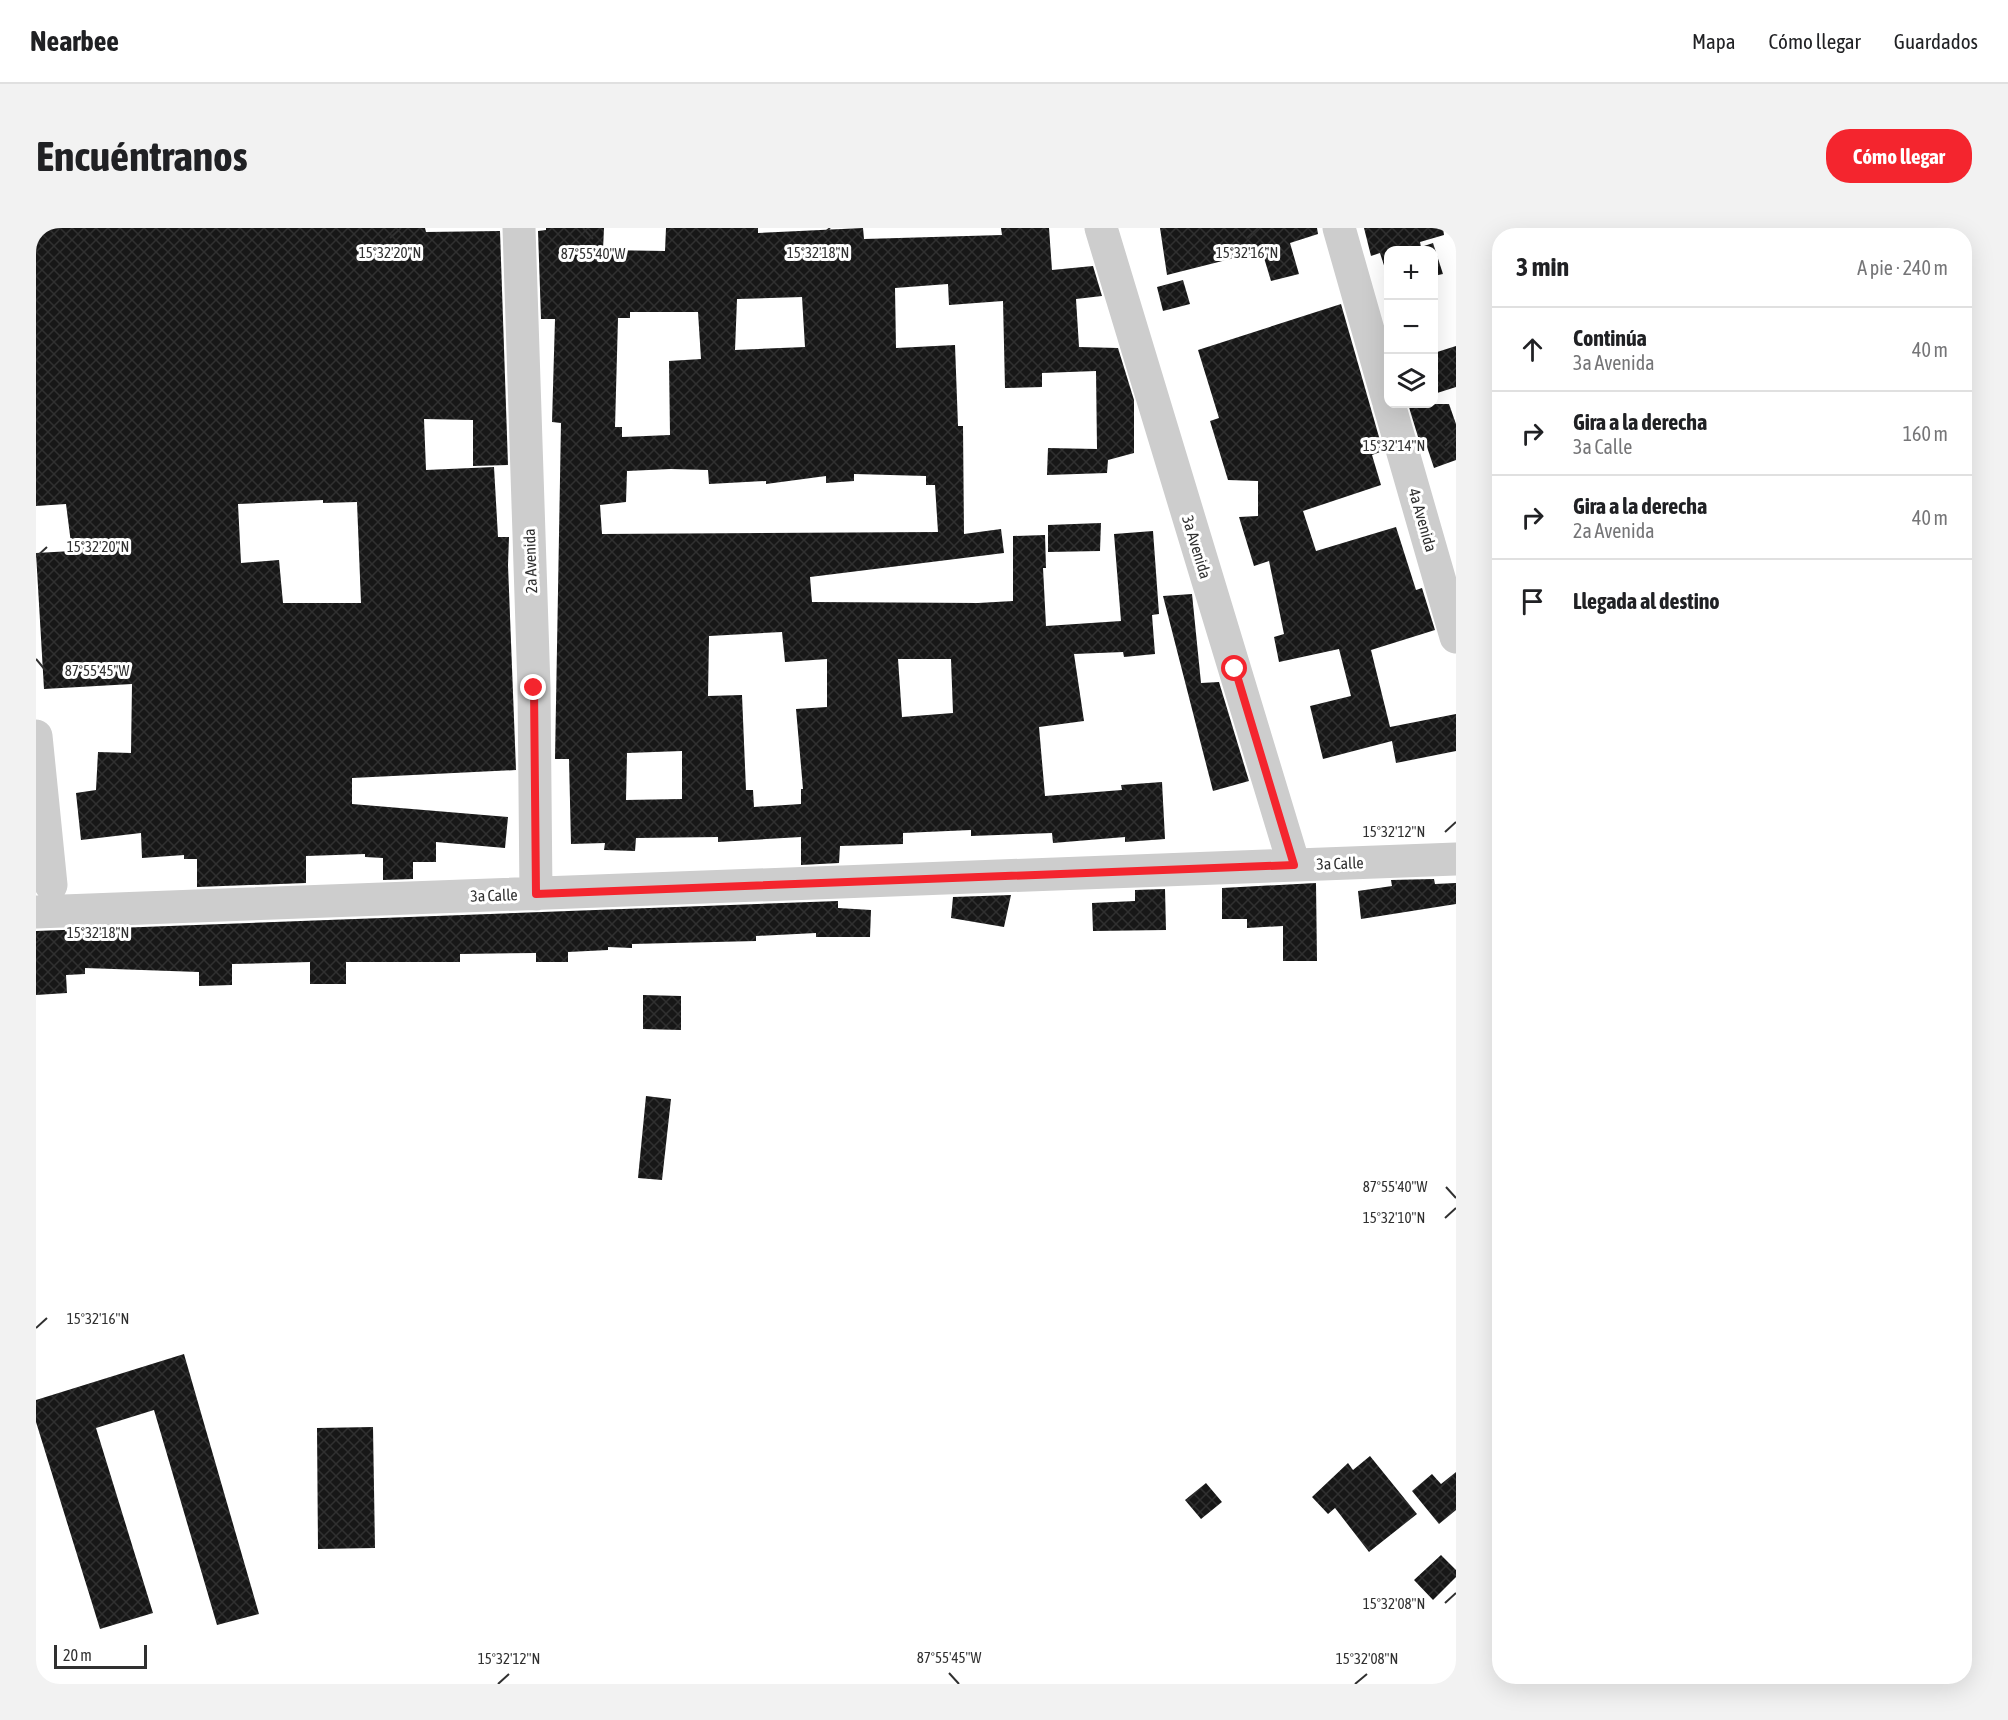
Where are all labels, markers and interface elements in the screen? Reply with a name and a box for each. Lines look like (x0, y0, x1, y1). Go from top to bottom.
text: Nearbee (30, 25, 119, 57)
text: Mapa (1692, 29, 1736, 53)
text: Cómo llegar (1769, 29, 1861, 53)
text: Guardados (1894, 29, 1978, 53)
button: Cómo llegar (1826, 129, 1972, 183)
text: Encuéntranos (36, 132, 248, 180)
text: 15°32'20"N (359, 244, 421, 261)
text: 15°32'18"N (787, 244, 849, 261)
text: 15°32'16"N (1216, 244, 1278, 261)
text: 87°55'40"W (561, 245, 625, 262)
map controls (1384, 246, 1438, 408)
button: + (1384, 246, 1438, 300)
text: 3 min (1516, 252, 1569, 282)
text: A pie · 240 m (1857, 256, 1948, 279)
button: − (1384, 300, 1438, 354)
text: Continúa (1573, 325, 1647, 351)
icon: ahead (1516, 333, 1549, 366)
text: 40 m (1912, 338, 1948, 361)
text: 3a Avenida (1573, 351, 1654, 374)
button: layers (1384, 354, 1438, 408)
text: Gira a la derecha (1573, 409, 1707, 435)
icon: right (1516, 417, 1549, 450)
text: 160 m (1903, 422, 1948, 445)
text: 3a Calle (1573, 435, 1632, 458)
text: 15°32'14"N (1363, 437, 1425, 454)
street label: 4a Avenida (1405, 486, 1441, 554)
text: Gira a la derecha (1573, 493, 1707, 519)
icon: right (1516, 501, 1549, 534)
text: 40 m (1912, 506, 1948, 529)
street label: 3a Avenida (1179, 513, 1215, 581)
text: 2a Avenida (1573, 519, 1654, 542)
street label: 2a Avenida (520, 528, 540, 594)
text: 15°32'20"N (67, 538, 129, 555)
icon: arrive (1516, 585, 1549, 618)
text: Llegada al destino (1573, 588, 1720, 614)
route start (1221, 655, 1247, 681)
text: 87°55'45"W (65, 662, 129, 679)
route end (520, 674, 546, 700)
text: 15°32'12"N (1363, 823, 1425, 840)
street label: 3a Calle (1316, 853, 1364, 873)
street label: 3a Calle (470, 885, 518, 905)
text: 15°32'18"N (67, 924, 129, 941)
text: 87°55'40"W (1363, 1178, 1427, 1195)
text: 15°32'10"N (1363, 1209, 1425, 1226)
text: 15°32'16"N (67, 1310, 129, 1327)
text: 15°32'08"N (1363, 1595, 1425, 1612)
scale bar (54, 1642, 147, 1670)
text: 20 m (63, 1646, 92, 1664)
text: 87°55'45"W (917, 1649, 981, 1666)
text: 15°32'12"N (478, 1650, 540, 1667)
text: 15°32'08"N (1336, 1650, 1398, 1667)

